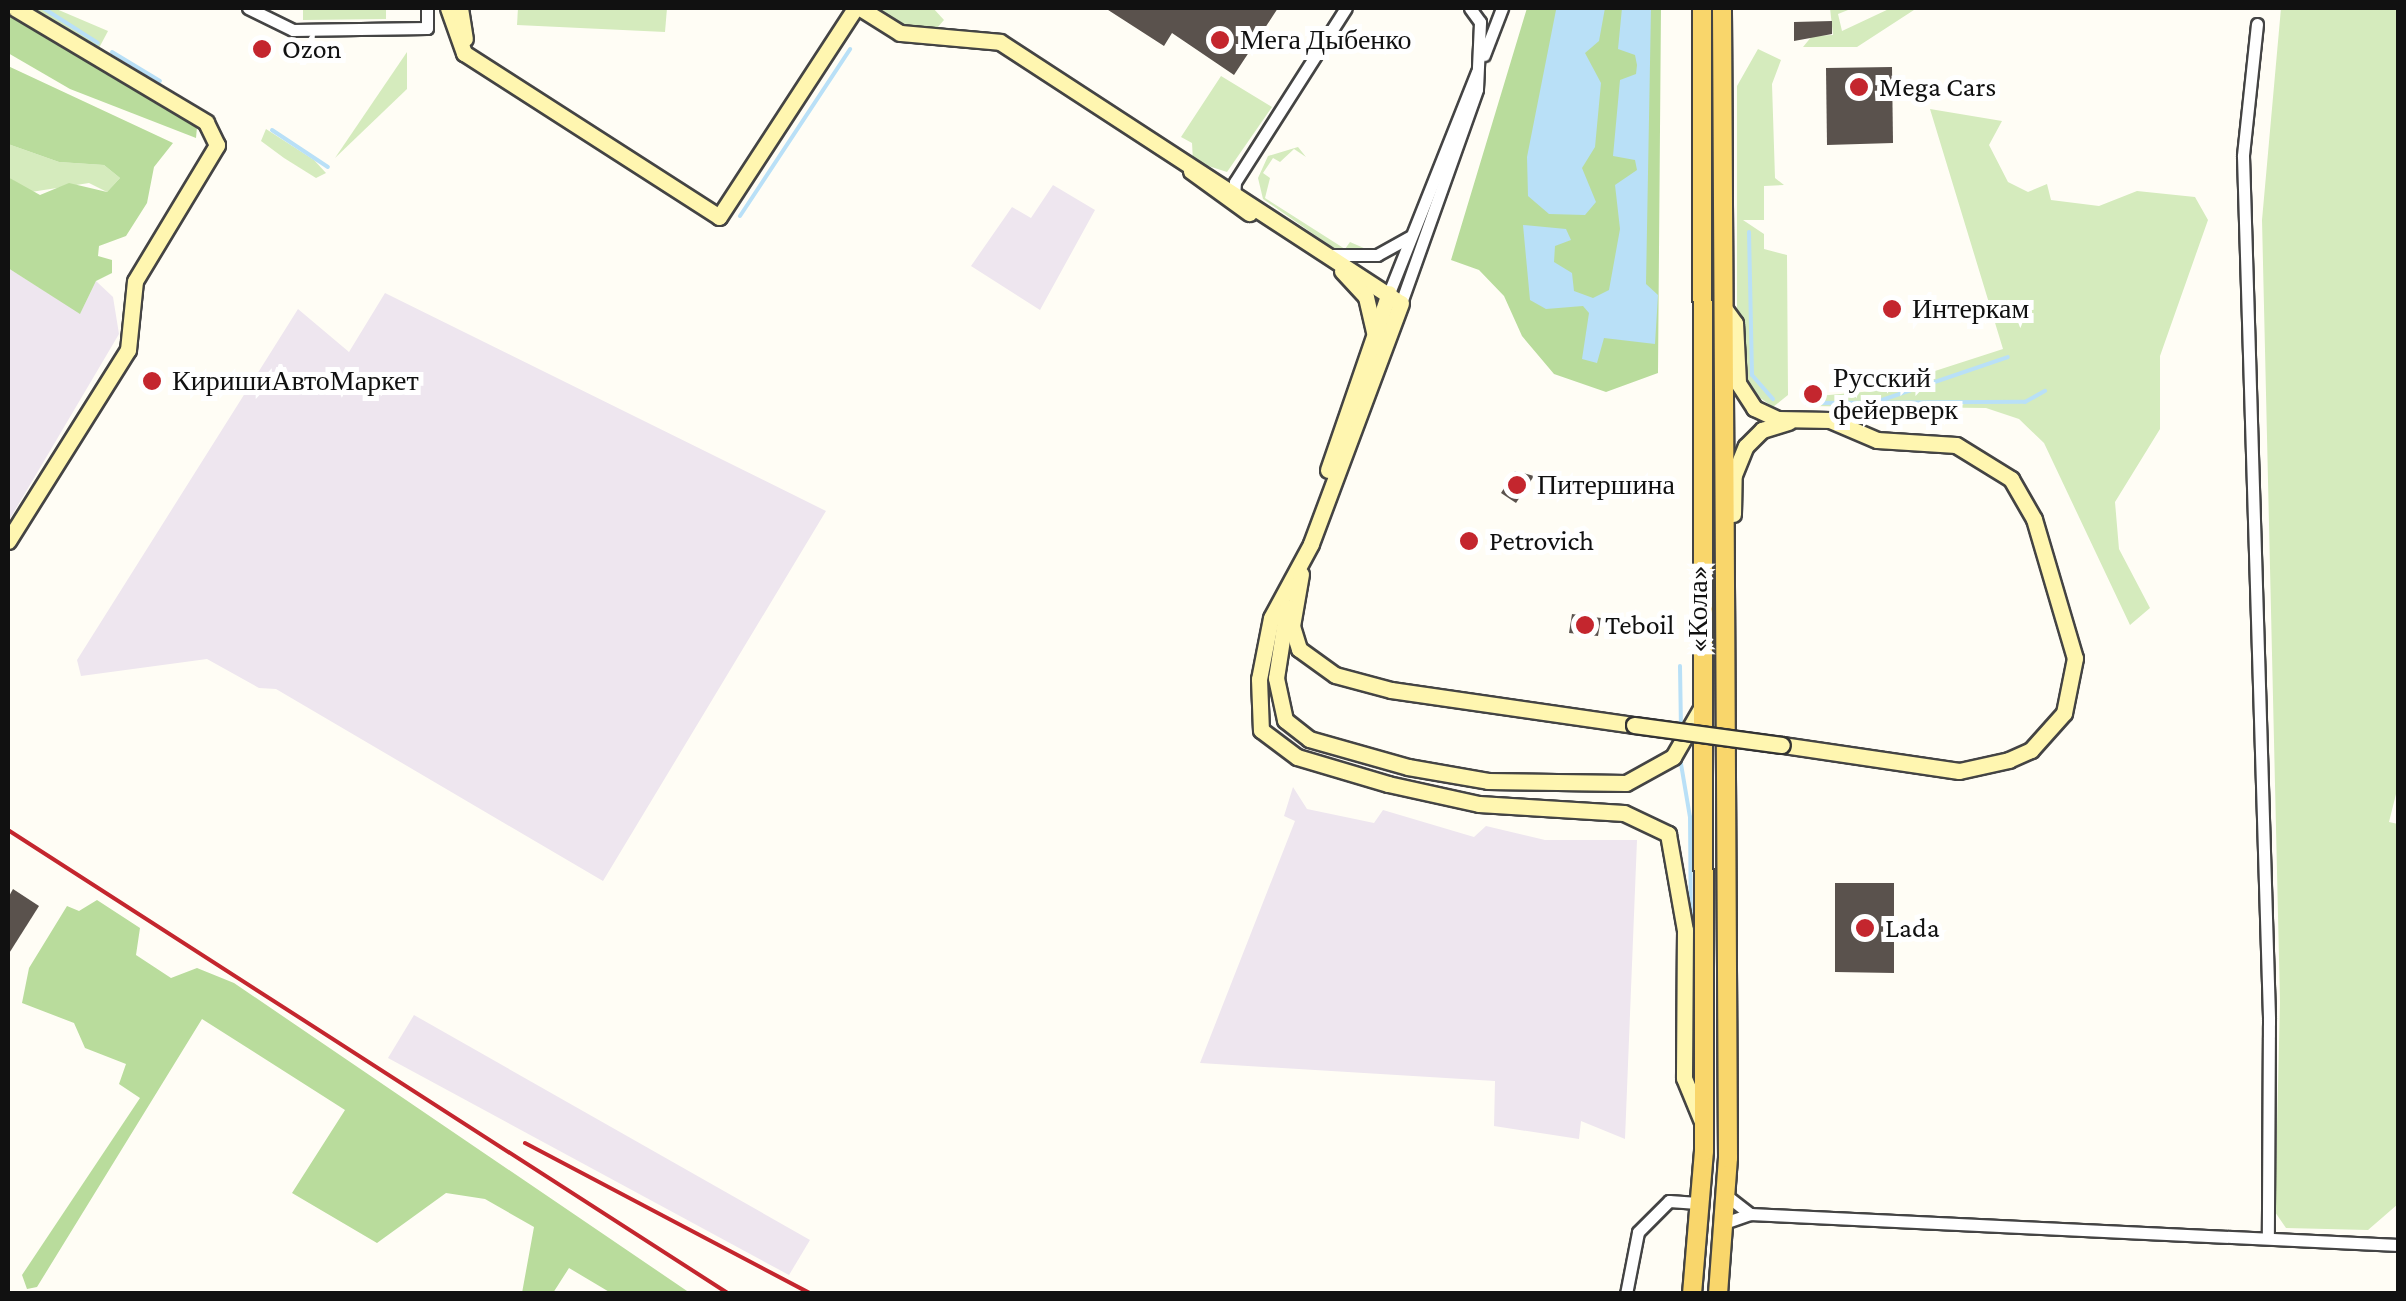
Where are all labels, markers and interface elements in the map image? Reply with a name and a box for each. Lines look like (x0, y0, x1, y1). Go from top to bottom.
place label: Мега Дыбенко (1240, 23, 1412, 57)
marker: Мега Дыбенко (1209, 29, 1231, 51)
place label: Ozon (282, 32, 342, 66)
marker: Ozon (251, 38, 273, 60)
place label: Mega Cars (1879, 70, 1996, 104)
marker: Mega Cars (1848, 76, 1870, 98)
place label: Интеркам (1912, 292, 2029, 326)
marker: Интеркам (1881, 298, 1903, 320)
place label: Русский фейерверк (1833, 361, 1958, 427)
place label: КиришиАвтоМаркет (172, 364, 419, 398)
marker: КиришиАвтоМаркет (141, 370, 163, 392)
marker: Русский фейерверк (1802, 383, 1824, 405)
place label: Питершина (1537, 468, 1675, 502)
marker: Питершина (1506, 474, 1528, 496)
place label: Petrovich (1489, 524, 1594, 558)
marker: Petrovich (1458, 530, 1480, 552)
street label: «Кола» (1681, 565, 1715, 653)
place label: Teboil (1605, 608, 1674, 642)
marker: Teboil (1574, 614, 1596, 636)
place label: Lada (1885, 911, 1940, 945)
marker: Lada (1854, 917, 1876, 939)

